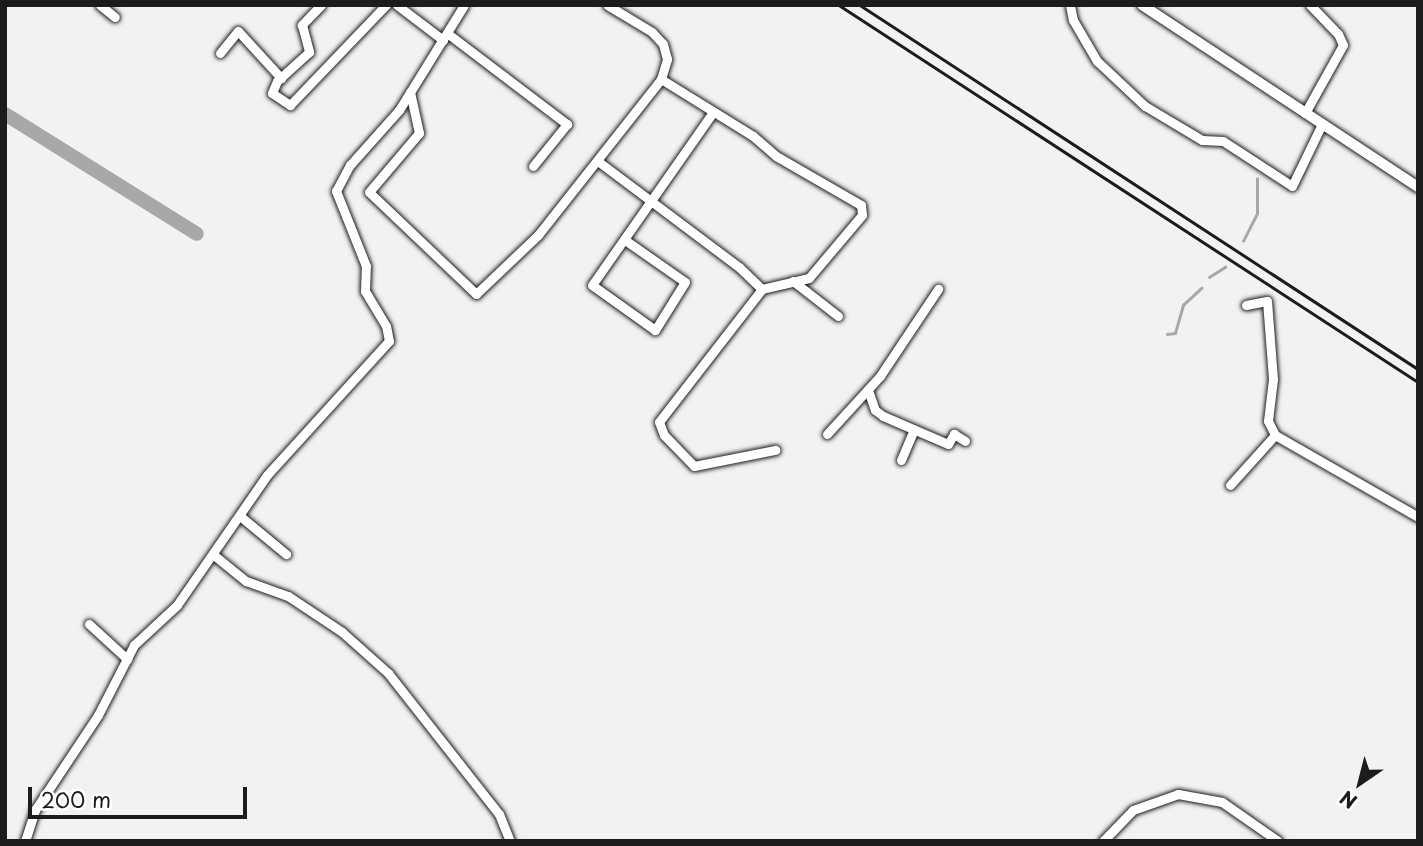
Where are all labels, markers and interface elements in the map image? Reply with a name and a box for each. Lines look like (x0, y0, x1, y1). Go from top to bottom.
north arrow (1325, 748, 1395, 818)
scale bar (32, 772, 250, 816)
text: 200 m (41, 783, 111, 815)
text: N (1334, 784, 1362, 816)

